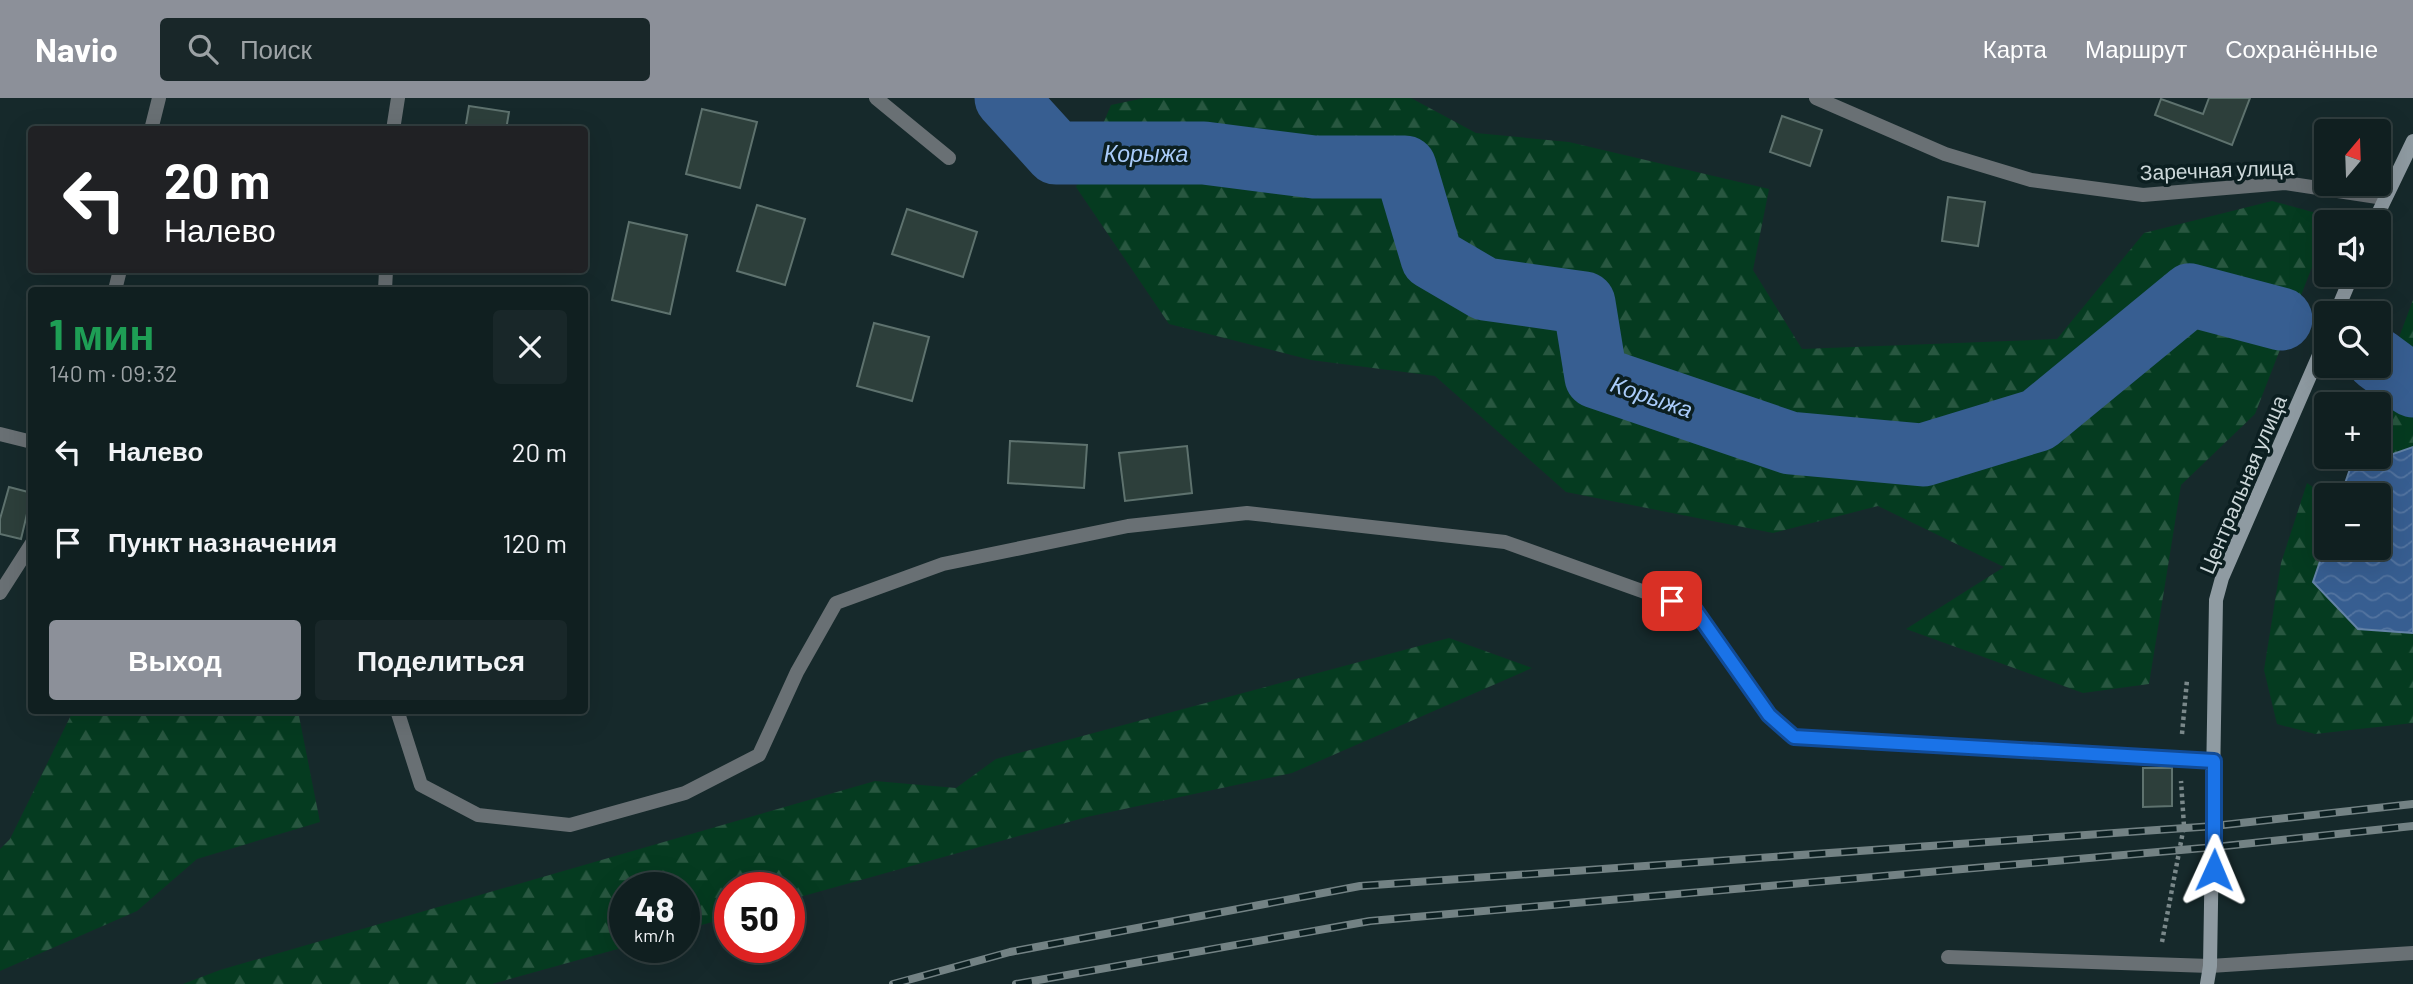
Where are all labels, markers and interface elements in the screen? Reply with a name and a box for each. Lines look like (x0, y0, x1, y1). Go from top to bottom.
search box (160, 18, 650, 81)
text: Navio (35, 29, 118, 69)
icon: search (184, 30, 222, 68)
text: Поиск (240, 33, 312, 64)
text: Карта (1983, 34, 2047, 63)
text: Маршрут (2085, 34, 2187, 63)
text: Сохранённые (2225, 34, 2378, 63)
north arrow (2314, 119, 2390, 196)
map controls (2314, 119, 2391, 560)
water label: Корыжа (1104, 139, 1188, 167)
text: 20 m (164, 150, 270, 209)
icon: left (49, 154, 140, 245)
street label: Заречная улица (2139, 154, 2295, 184)
text: Налево (164, 210, 276, 248)
button: sound (2314, 210, 2391, 287)
button: search (2314, 301, 2391, 378)
text: 1 мин (49, 308, 155, 358)
button: close (493, 310, 567, 384)
text: 140 m · 09:32 (49, 359, 177, 387)
water label: Корыжа (1607, 369, 1697, 423)
street label: Центральная улица (2193, 391, 2291, 577)
button: + (2314, 392, 2391, 469)
icon: left (49, 433, 87, 471)
text: Налево (108, 435, 203, 466)
text: 20 m (512, 436, 567, 467)
button: − (2314, 483, 2391, 560)
icon: arrive (49, 524, 87, 562)
text: Пункт назначения (108, 526, 337, 557)
text: 120 m (503, 527, 567, 558)
pin (1642, 571, 1702, 631)
icon: arrive (1653, 582, 1691, 620)
button: Выход (49, 620, 301, 700)
button: Поделиться (315, 620, 567, 700)
position arrow (2177, 833, 2251, 907)
speed limit sign: 50 (714, 872, 805, 963)
text: 48 (634, 887, 675, 929)
text: km/h (634, 924, 675, 946)

